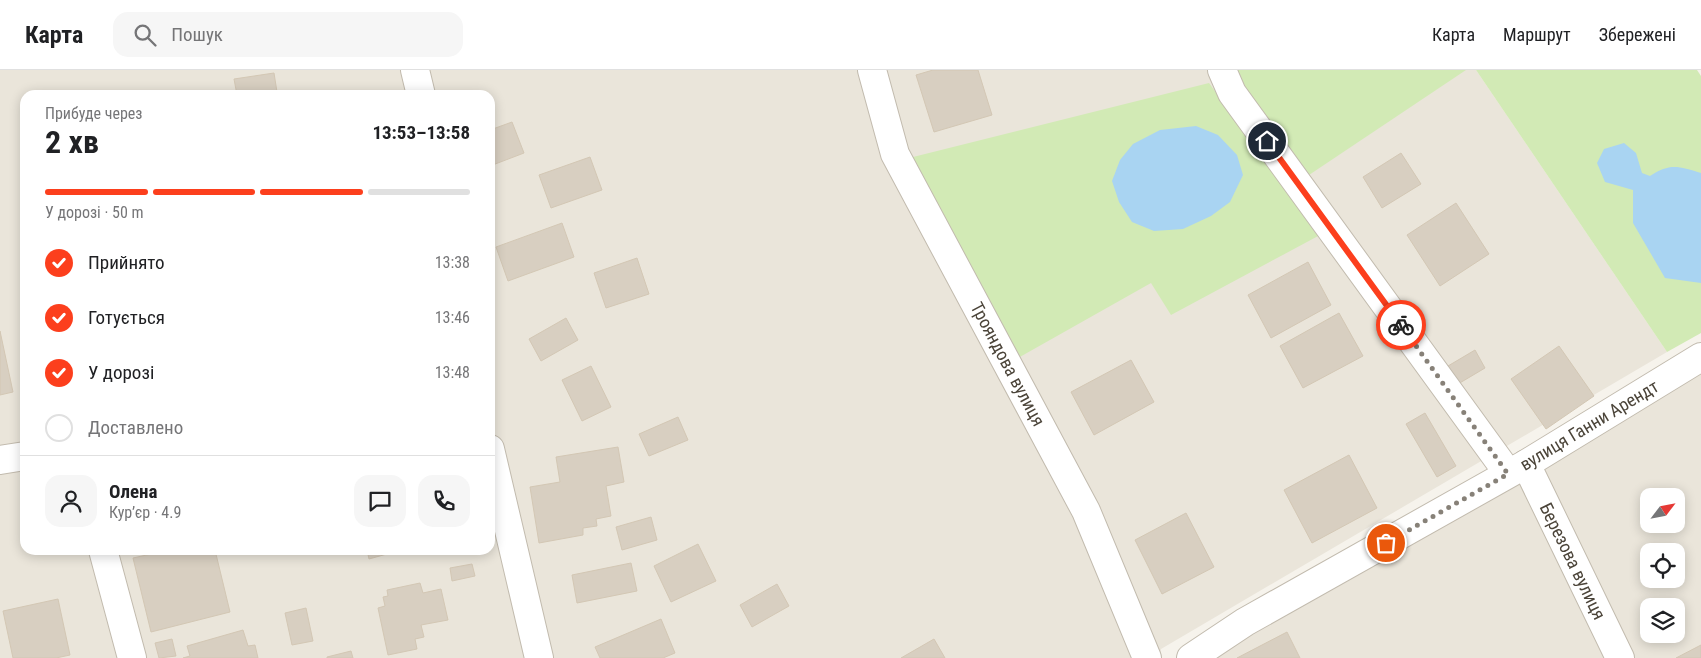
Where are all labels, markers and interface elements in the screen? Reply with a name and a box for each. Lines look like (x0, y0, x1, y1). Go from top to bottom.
search box (113, 12, 463, 57)
text: Карта (25, 21, 83, 49)
icon: search (131, 21, 159, 49)
text: Пошук (171, 23, 223, 46)
text: Карта (1432, 24, 1475, 45)
text: Маршрут (1503, 24, 1571, 45)
text: Збережені (1599, 24, 1676, 45)
text: Прибуде через (45, 104, 142, 123)
pin (1246, 120, 1288, 162)
text: 13:53–13:58 (372, 121, 470, 144)
text: 2 хв (45, 123, 99, 161)
icon: home (1253, 127, 1281, 155)
text: У дорозі · 50 m (45, 203, 144, 222)
icon: check (45, 249, 73, 277)
text: Прийнято (88, 251, 165, 274)
text: 13:38 (435, 253, 470, 272)
street label: Трояндова вулиця (966, 298, 1050, 430)
courier (1376, 300, 1426, 350)
icon: check (45, 304, 73, 332)
text: Готується (88, 306, 165, 329)
text: 13:46 (435, 308, 470, 327)
icon: bike (1387, 311, 1415, 339)
icon: check (45, 359, 73, 387)
text: У дорозі (88, 361, 154, 384)
text: 13:48 (435, 363, 470, 382)
street label: вулиця Ганни Арендт (1516, 375, 1662, 475)
text: Доставлено (88, 416, 183, 439)
button: person (45, 475, 97, 527)
button: chat (354, 475, 406, 527)
button: phone (418, 475, 470, 527)
text: Олена (109, 480, 158, 503)
north arrow (1640, 488, 1685, 532)
map controls (1640, 488, 1685, 643)
street label: Березова вулиця (1536, 499, 1610, 623)
text: Кур’єр · 4.9 (109, 503, 181, 522)
pin (1365, 522, 1407, 564)
icon: bag (1372, 529, 1400, 557)
button: locate (1640, 543, 1685, 588)
button: layers (1640, 598, 1685, 643)

